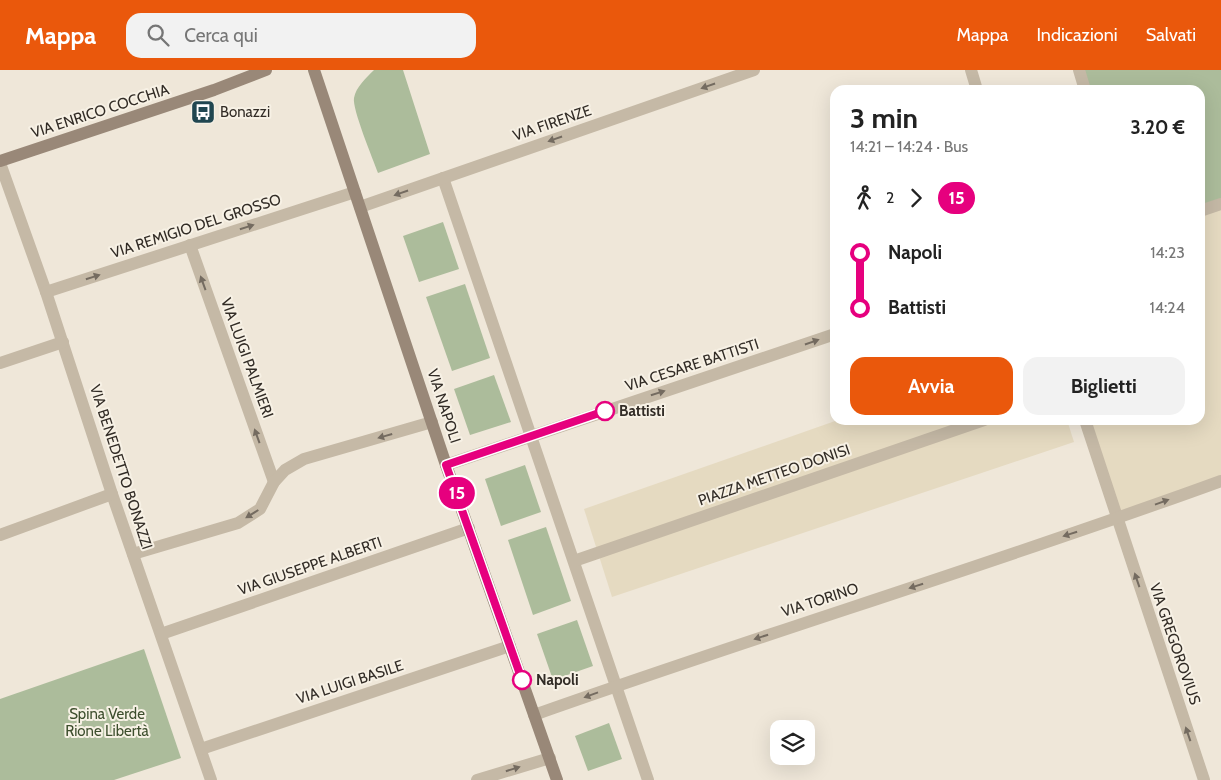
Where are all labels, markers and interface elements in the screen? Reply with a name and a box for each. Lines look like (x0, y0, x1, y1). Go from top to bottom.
search box (126, 13, 476, 58)
text: Mappa (25, 21, 96, 50)
icon: search (144, 21, 172, 49)
text: Cerca qui (184, 24, 258, 47)
text: Mappa (957, 24, 1008, 46)
text: Indicazioni (1036, 24, 1118, 46)
text: Salvati (1146, 24, 1196, 46)
street label: VIA ENRICO COCCHIA (29, 80, 172, 142)
one-way arrow (700, 82, 715, 90)
bus stop icon: Bonazzi (190, 99, 216, 125)
street label: VIA FIRENZE (510, 101, 594, 145)
text: 3 min (850, 101, 918, 135)
place label: Bonazzi (220, 103, 270, 121)
text: 3.20 € (1131, 116, 1185, 139)
one-way arrow (547, 136, 562, 144)
text: 14:21 – 14:24 · Bus (850, 137, 968, 156)
icon: walk (850, 184, 878, 212)
icon: forward (902, 184, 930, 212)
text: 15 (948, 187, 965, 209)
text: 2 (886, 188, 894, 207)
one-way arrow (393, 189, 408, 197)
street label: VIA REMIGIO DEL GROSSO (109, 190, 283, 262)
one-way arrow (240, 222, 255, 230)
text: Napoli (888, 241, 942, 264)
text: 14:23 (1150, 243, 1185, 262)
one-way arrow (85, 272, 100, 280)
one-way arrow (199, 275, 207, 290)
street label: VIA LUIGI PALMIERI (217, 295, 277, 421)
text: Battisti (888, 296, 946, 319)
text: 14:24 (1150, 298, 1185, 317)
street label: VIA CESARE BATTISTI (623, 335, 761, 395)
one-way arrow (805, 338, 820, 345)
button: Avvia (850, 357, 1013, 415)
button: Biglietti (1023, 357, 1185, 415)
street label: VIA NAPOLI (424, 367, 464, 445)
street label: VIA BENEDETTO BONAZZI (86, 382, 156, 552)
one-way arrow (651, 389, 666, 396)
marker: Battisti (595, 401, 615, 421)
place label: Battisti (619, 402, 665, 420)
one-way arrow (253, 429, 260, 444)
one-way arrow (378, 432, 393, 440)
street label: PIAZZA METTEO DONISI (696, 441, 852, 509)
line badge: 15 (434, 477, 480, 509)
text: 15 (449, 482, 465, 504)
one-way arrow (1155, 498, 1170, 506)
one-way arrow (246, 509, 259, 518)
one-way arrow (1062, 531, 1077, 539)
street label: VIA GIUSEPPE ALBERTI (236, 533, 384, 599)
one-way arrow (1132, 572, 1140, 587)
street label: VIA TORINO (779, 579, 861, 621)
street label: VIA GREGOROVIUS (1146, 581, 1204, 707)
one-way arrow (908, 582, 923, 590)
one-way arrow (754, 633, 769, 641)
street label: VIA LUIGI BASILE (294, 656, 406, 708)
marker: Napoli (512, 670, 532, 690)
place label: Napoli (536, 671, 579, 689)
one-way arrow (583, 691, 598, 699)
park label: Spina Verde Rione Libertà (65, 705, 150, 740)
map controls (770, 720, 815, 765)
button: layers (770, 720, 815, 765)
one-way arrow (1184, 726, 1192, 741)
one-way arrow (506, 764, 521, 772)

